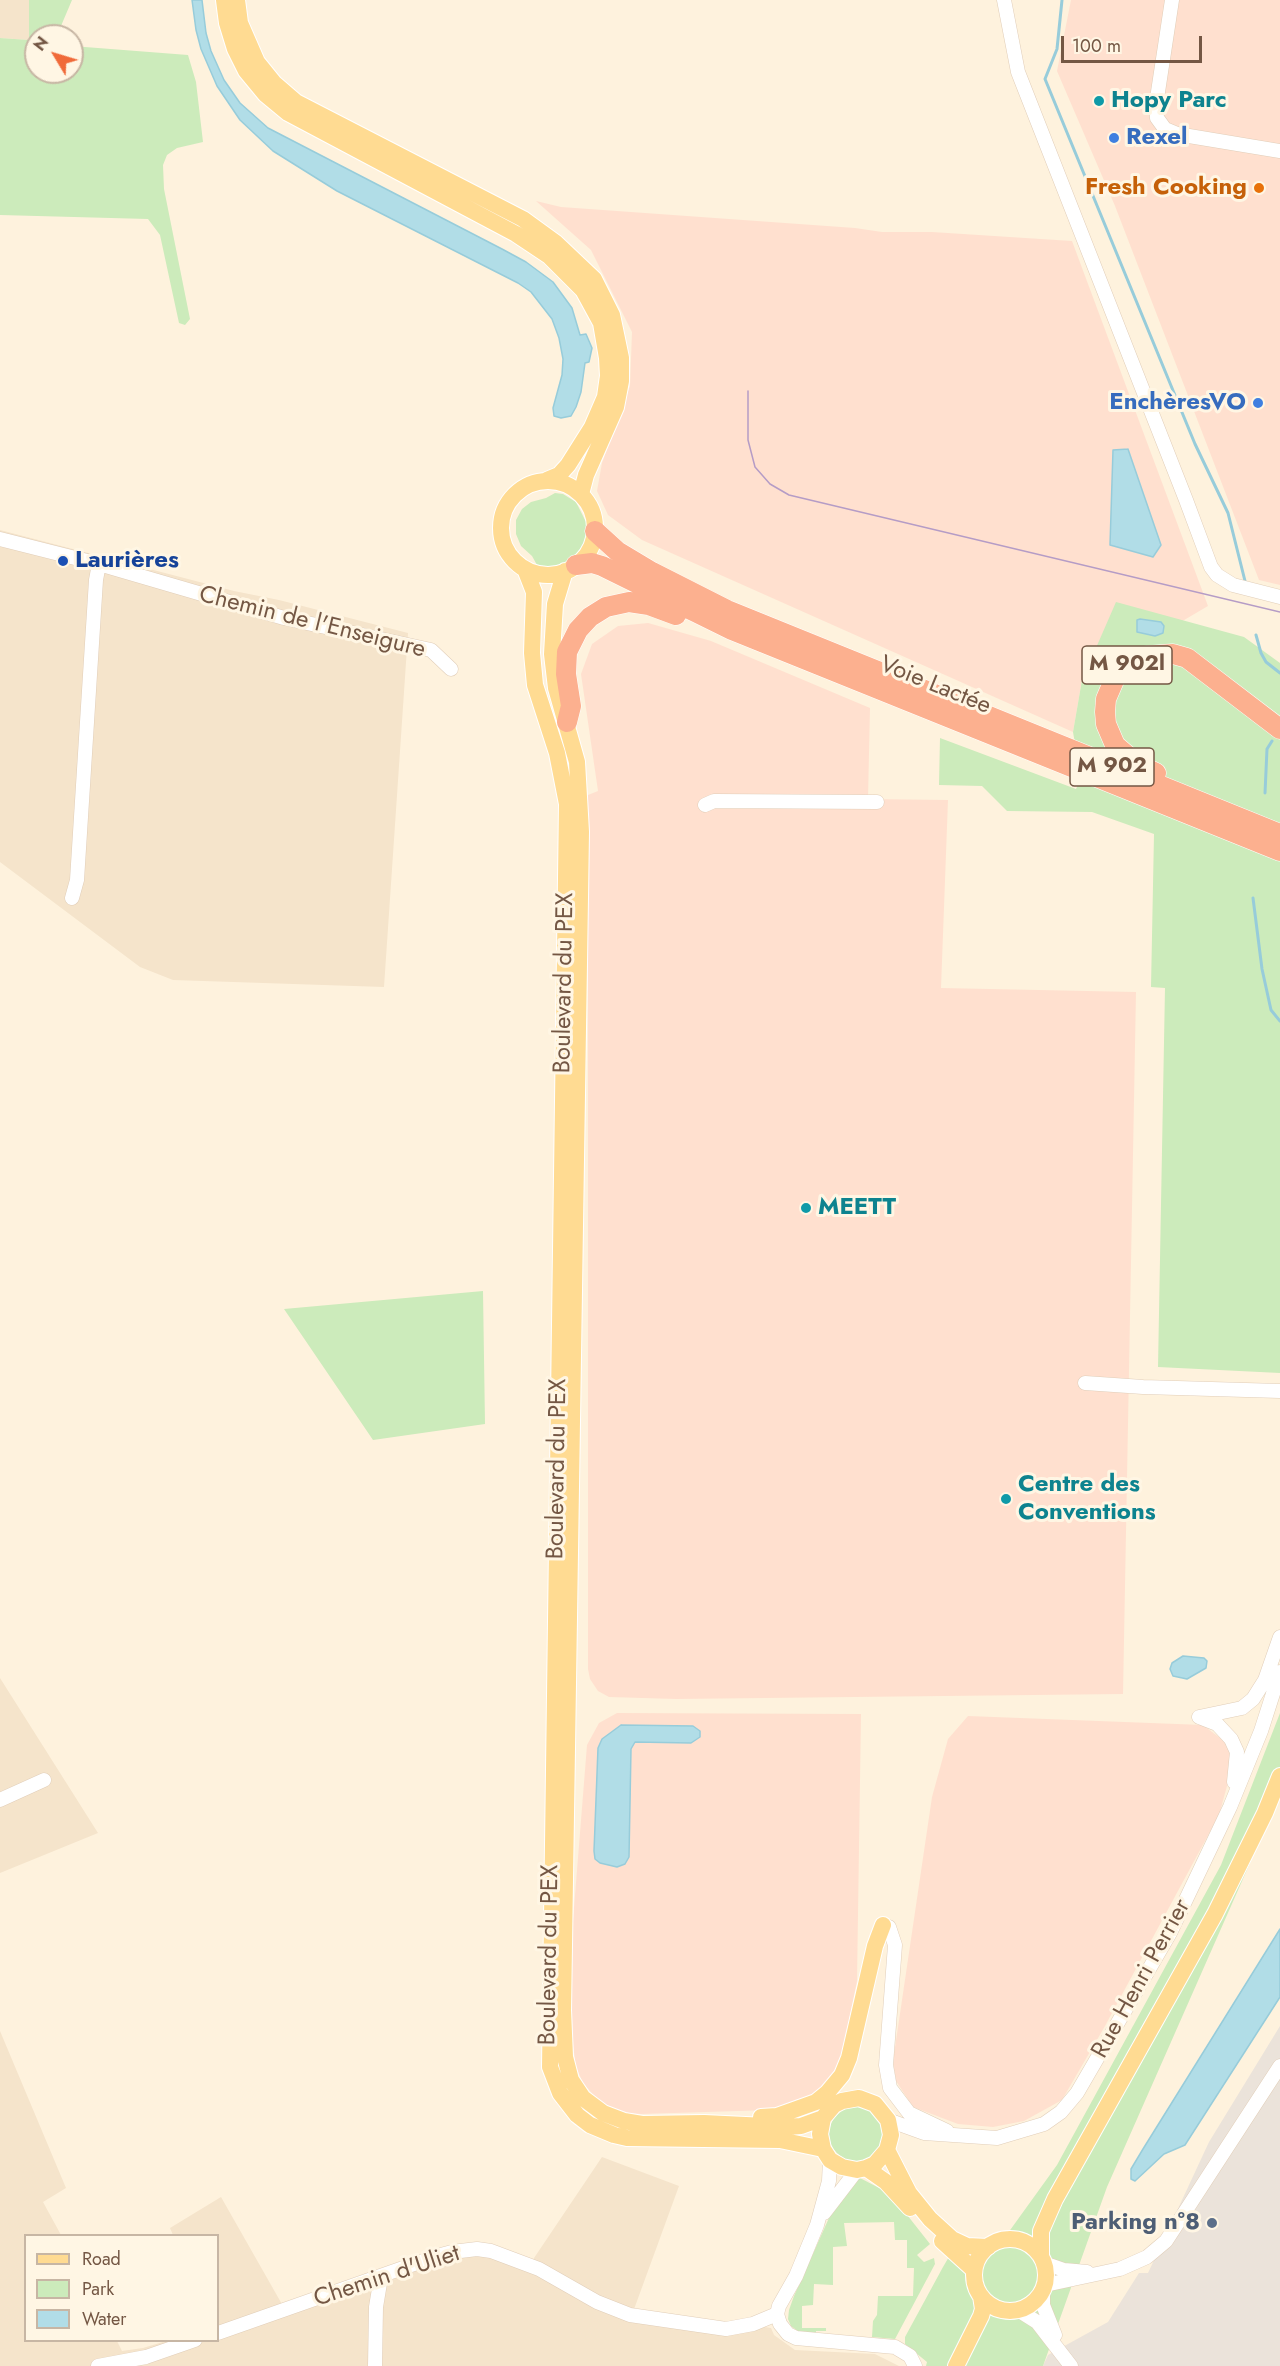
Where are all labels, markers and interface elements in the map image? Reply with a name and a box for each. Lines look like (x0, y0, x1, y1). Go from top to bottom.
north arrow (24, 24, 84, 84)
scale bar (1064, 24, 1205, 62)
text: N (28, 32, 54, 56)
text: 100 m (1072, 33, 1121, 59)
place label: Hopy Parc (1111, 87, 1227, 115)
marker: Hopy Parc (1092, 94, 1106, 108)
place label: Rexel (1126, 124, 1188, 152)
marker: Rexel (1107, 131, 1121, 145)
place label: Fresh Cooking (1085, 174, 1247, 202)
marker: Fresh Cooking (1252, 181, 1266, 195)
place label: EnchèresVO (1109, 389, 1246, 417)
marker: EnchèresVO (1251, 396, 1265, 410)
place label: Laurières (75, 547, 179, 575)
marker: Laurières (56, 554, 70, 568)
street label: Chemin de l'Enseigure (196, 581, 428, 665)
road number: M 902l (1082, 646, 1172, 684)
street label: Voie Lactée (875, 651, 995, 721)
road number: M 902 (1070, 748, 1154, 786)
street label: Boulevard du PEX (549, 892, 581, 1074)
place label: MEETT (818, 1194, 896, 1222)
marker: MEETT (799, 1201, 813, 1215)
street label: Boulevard du PEX (542, 1378, 574, 1560)
place label: Centre des Conventions (1018, 1471, 1156, 1527)
marker: Centre des Conventions (999, 1492, 1013, 1506)
street label: Boulevard du PEX (534, 1864, 566, 2046)
street label: Rue Henri Perrier (1086, 1894, 1198, 2064)
place label: Parking n°8 (1071, 2209, 1200, 2237)
marker: Parking n°8 (1205, 2216, 1219, 2230)
legend (24, 2234, 219, 2342)
street label: Chemin d'Uliet (310, 2240, 464, 2314)
text: Road (82, 2246, 121, 2272)
text: Park (82, 2276, 114, 2302)
text: Water (82, 2306, 126, 2332)

